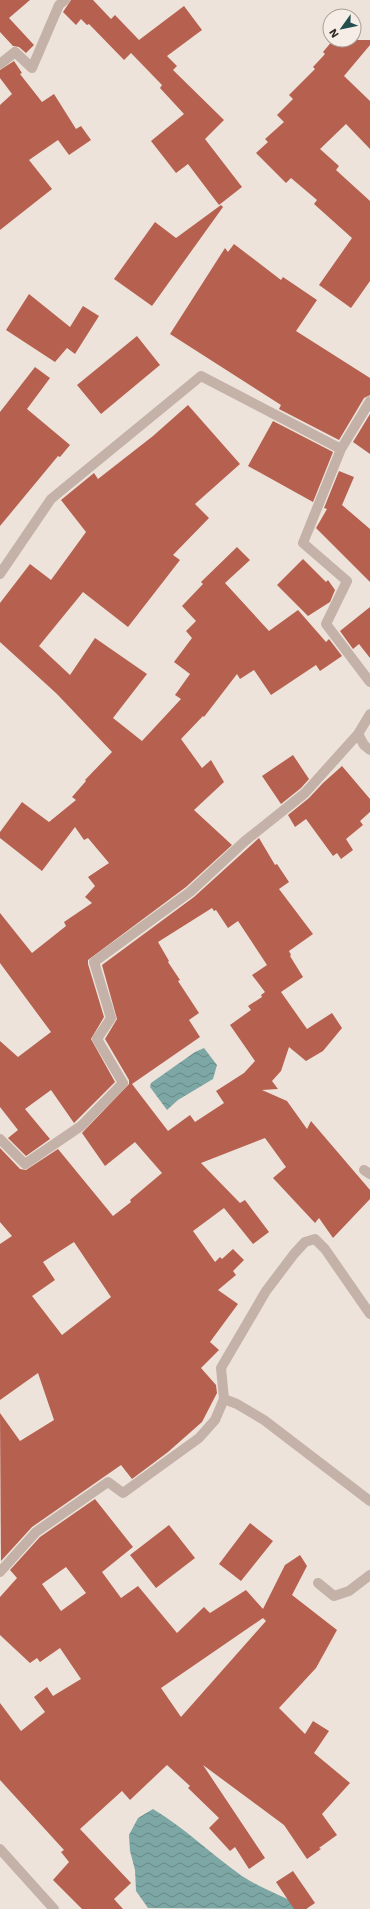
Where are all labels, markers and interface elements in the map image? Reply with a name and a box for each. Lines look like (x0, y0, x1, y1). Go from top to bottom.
north arrow (322, 8, 362, 48)
text: N (326, 26, 342, 40)

